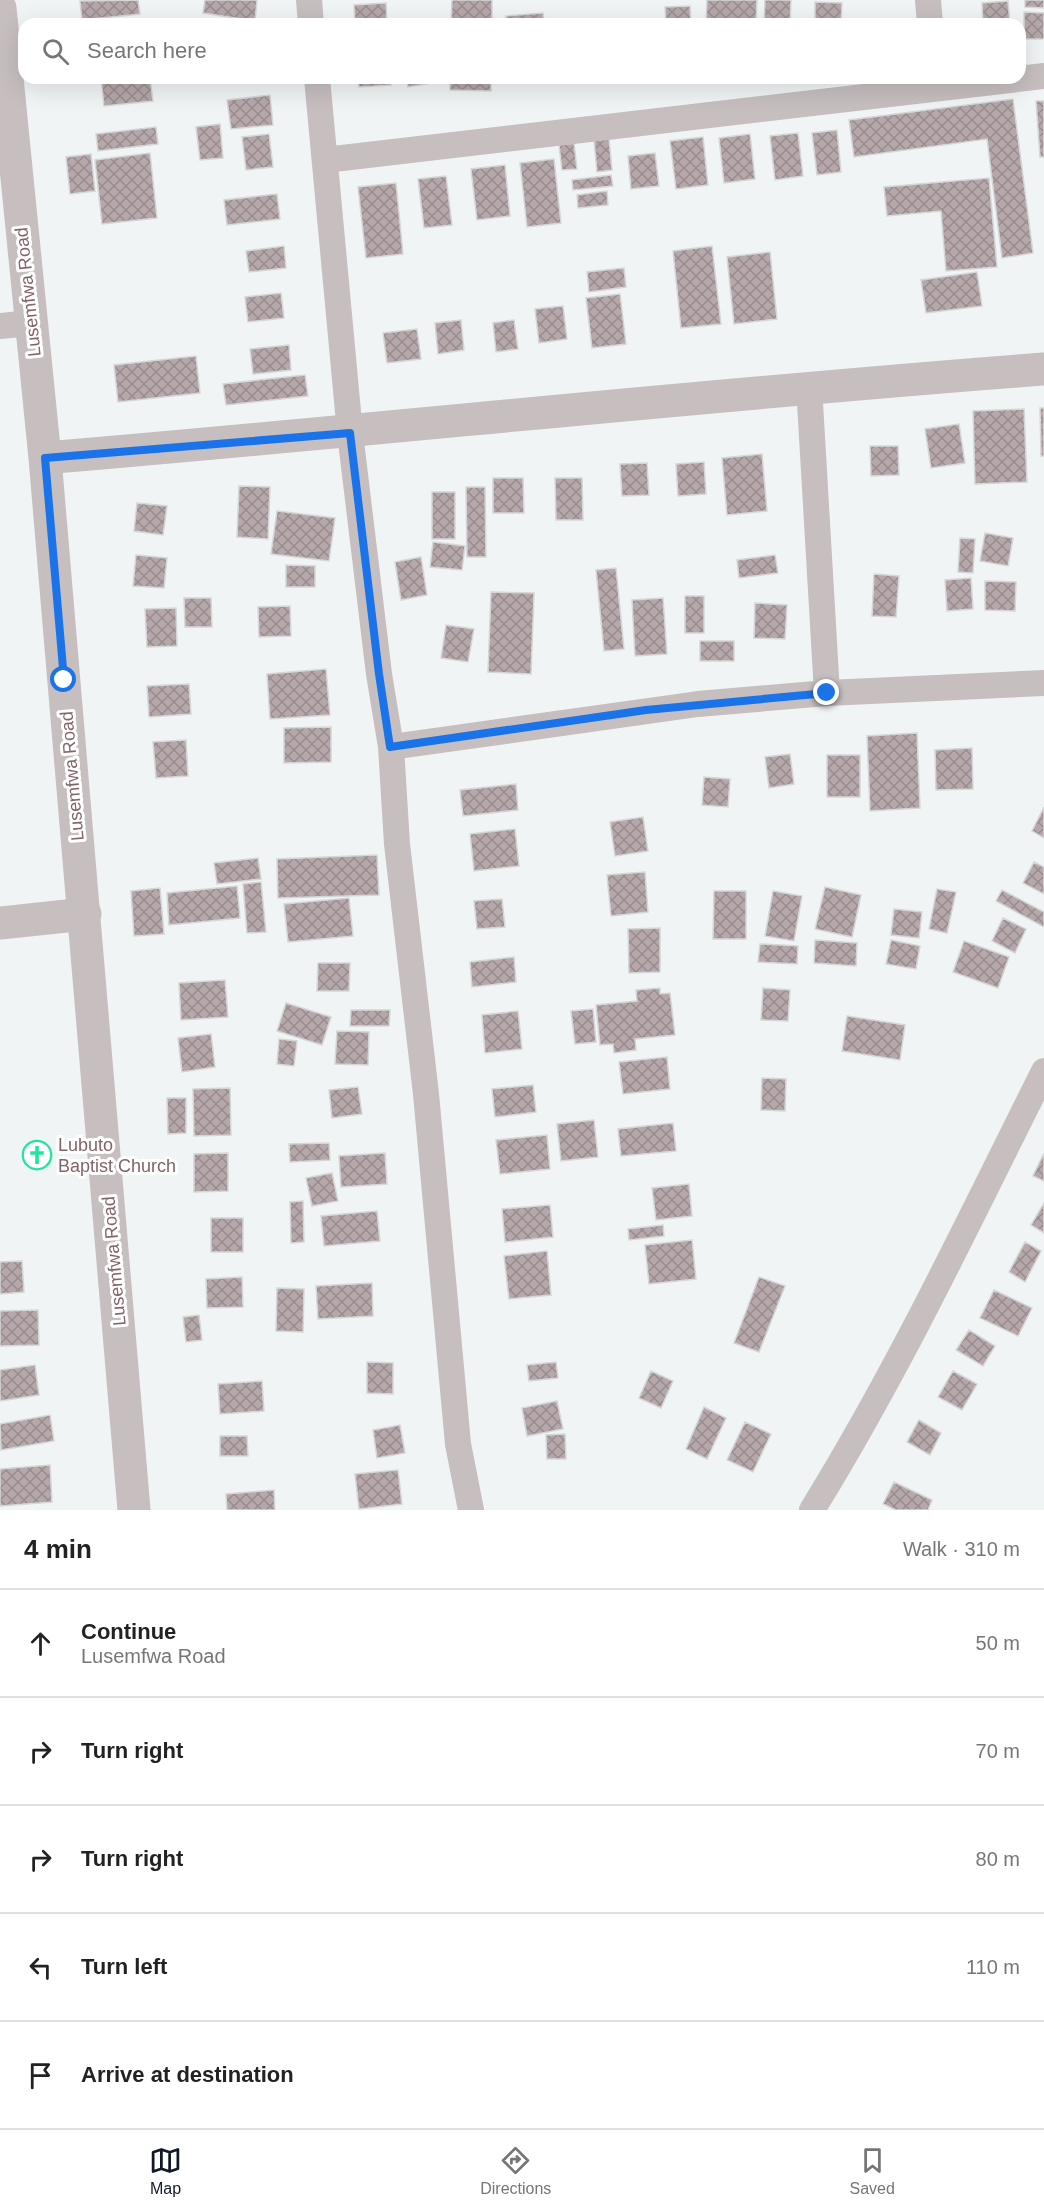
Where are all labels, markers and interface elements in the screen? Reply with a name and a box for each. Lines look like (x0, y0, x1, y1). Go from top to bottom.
search box (18, 18, 1026, 84)
icon: search (39, 35, 72, 68)
text: Search here (87, 38, 207, 63)
street label: Lusemfwa Road (11, 226, 45, 358)
route start (50, 666, 76, 692)
route end (813, 679, 839, 705)
street label: Lusemfwa Road (56, 710, 88, 842)
place label: Lubuto Baptist Church (58, 1135, 176, 1176)
church icon: Lubuto Baptist Church (21, 1139, 53, 1171)
street label: Lusemfwa Road (98, 1195, 130, 1327)
text: 4 min (24, 1534, 92, 1564)
text: Walk · 310 m (903, 1538, 1020, 1560)
text: Continue (81, 1619, 176, 1644)
icon: ahead (24, 1627, 57, 1660)
text: 50 m (976, 1632, 1020, 1654)
text: Lusemfwa Road (81, 1645, 226, 1667)
icon: right (24, 1735, 57, 1768)
text: Turn right (81, 1738, 183, 1763)
text: 70 m (976, 1740, 1020, 1762)
icon: right (24, 1843, 57, 1876)
text: Turn right (81, 1846, 183, 1871)
text: 80 m (976, 1848, 1020, 1870)
icon: left (24, 1951, 57, 1984)
text: Turn left (81, 1954, 167, 1979)
text: 110 m (966, 1956, 1020, 1978)
icon: arrive (24, 2059, 57, 2092)
text: Arrive at destination (81, 2062, 294, 2087)
tab: Map (149, 2144, 182, 2198)
tab: Directions (480, 2144, 551, 2198)
tab: Saved (850, 2144, 895, 2198)

